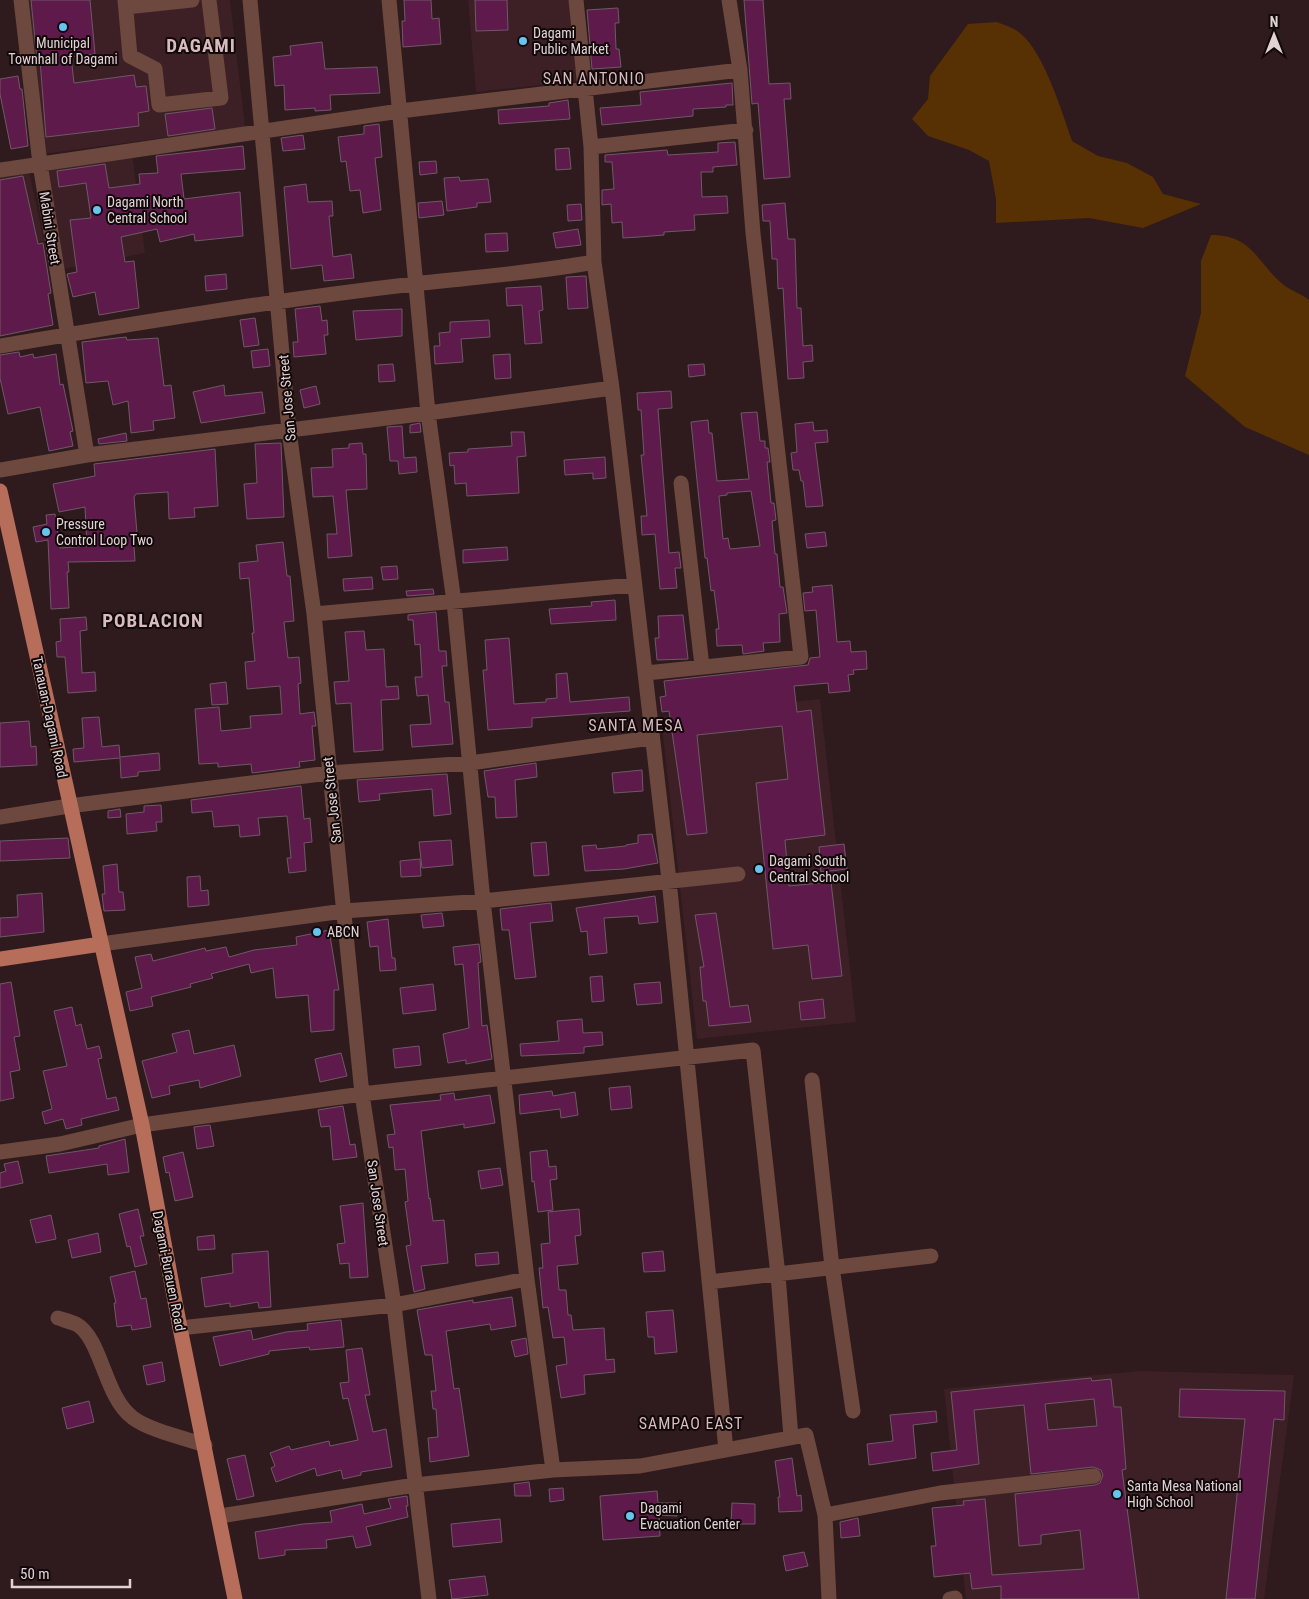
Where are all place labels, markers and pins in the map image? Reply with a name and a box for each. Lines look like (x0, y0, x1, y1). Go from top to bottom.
marker: Municipal Townhall of Dagami (57, 21, 69, 33)
place label: Dagami Public Market (533, 25, 609, 57)
place label: Municipal Townhall of Dagami (8, 35, 118, 67)
marker: Dagami Public Market (517, 35, 529, 47)
place label: Dagami North Central School (107, 194, 187, 226)
marker: Dagami North Central School (91, 204, 103, 216)
place label: Pressure Control Loop Two (56, 516, 153, 548)
marker: Pressure Control Loop Two (40, 526, 52, 538)
place label: Dagami South Central School (769, 853, 849, 885)
marker: Dagami South Central School (753, 863, 765, 875)
place label: ABCN (327, 924, 359, 940)
marker: ABCN (311, 926, 323, 938)
place label: Santa Mesa National High School (1127, 1478, 1242, 1510)
marker: Santa Mesa National High School (1111, 1488, 1123, 1500)
place label: Dagami Evacuation Center (640, 1500, 740, 1532)
marker: Dagami Evacuation Center (624, 1510, 636, 1522)

